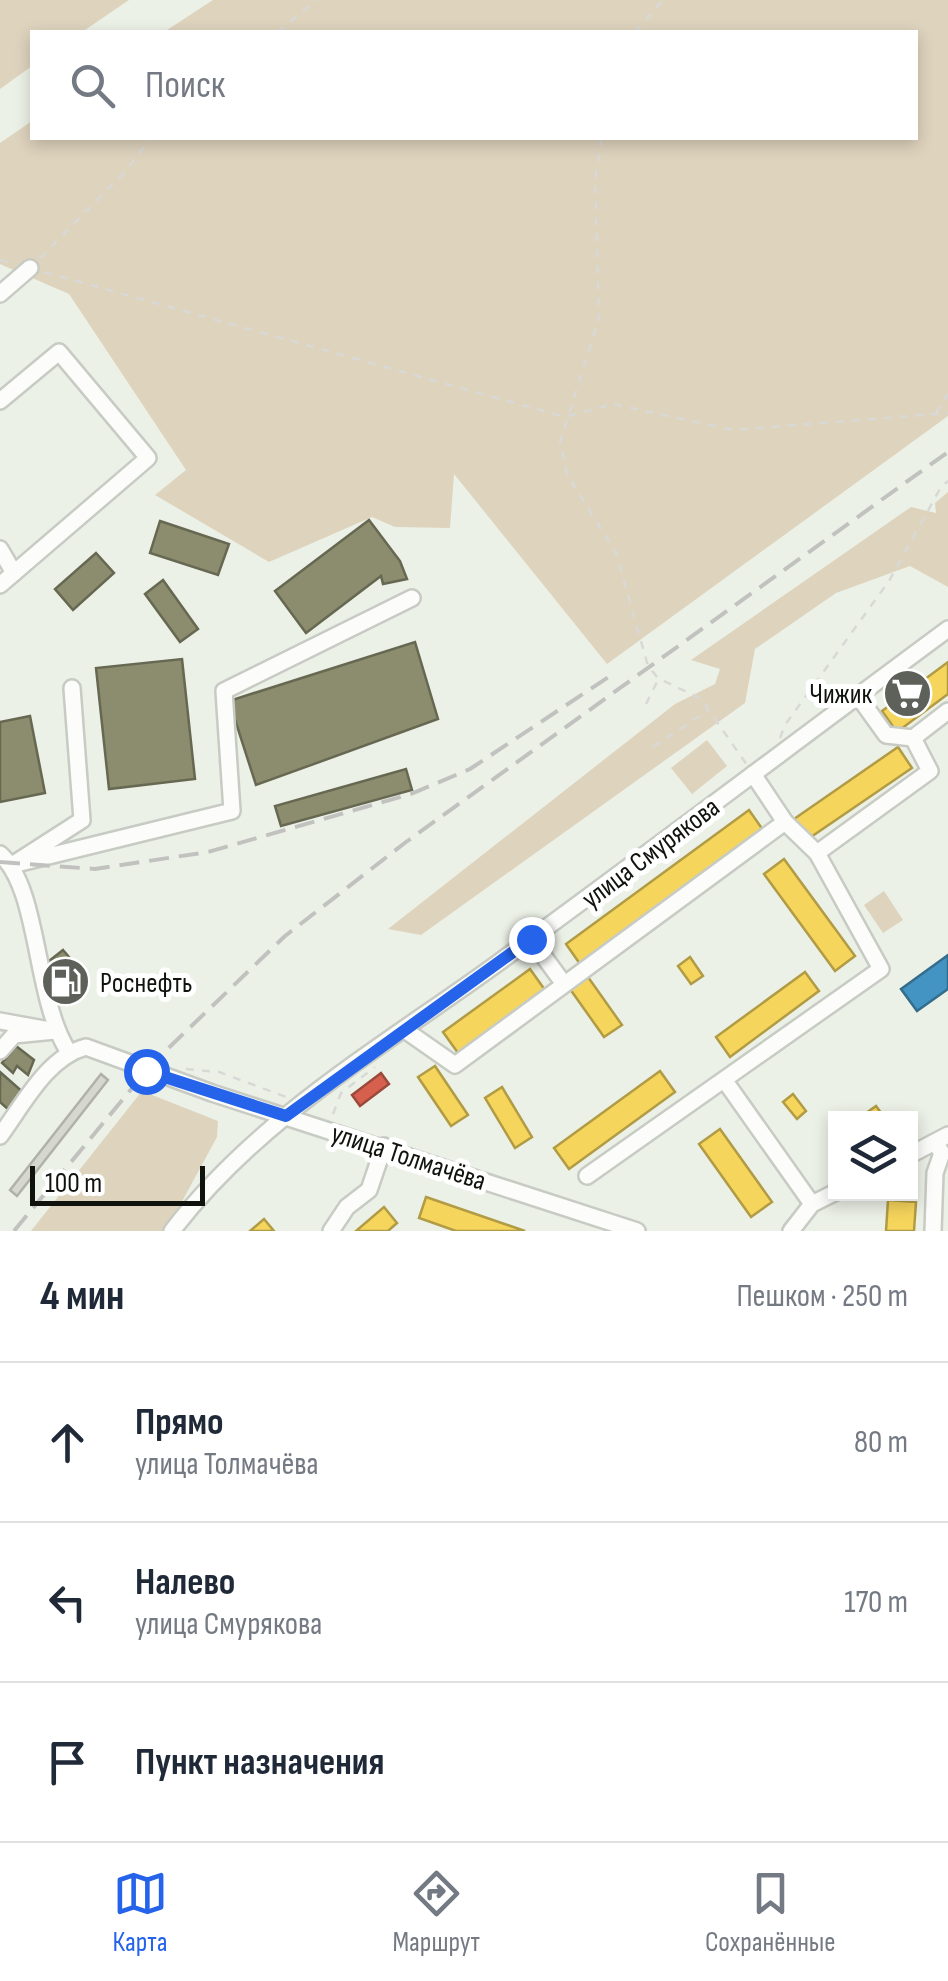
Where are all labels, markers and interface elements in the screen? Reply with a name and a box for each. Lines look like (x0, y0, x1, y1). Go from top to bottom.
search box (30, 30, 918, 140)
icon: search (65, 58, 120, 113)
text: Поиск (145, 63, 225, 108)
supermarket icon: Чижик (881, 667, 933, 719)
place label: Чижик (809, 678, 872, 711)
street label: улица Смурякова (576, 791, 726, 916)
route end (509, 917, 555, 963)
fuel station icon: Роснефть (39, 956, 91, 1008)
place label: Роснефть (100, 967, 193, 1000)
route start (124, 1049, 170, 1095)
map controls (828, 1111, 918, 1201)
button: layers (828, 1111, 918, 1201)
street label: улица Толмачёва (327, 1117, 490, 1198)
scale bar (30, 1161, 205, 1206)
text: 100 m (45, 1167, 102, 1200)
text: 4 мин (40, 1271, 124, 1322)
text: Пешком · 250 m (736, 1277, 908, 1316)
text: Прямо (135, 1400, 224, 1445)
icon: ahead (40, 1415, 95, 1470)
text: 80 m (854, 1423, 908, 1462)
text: улица Толмачёва (135, 1445, 319, 1484)
text: Налево (135, 1560, 235, 1605)
icon: left (40, 1575, 95, 1630)
text: 170 m (844, 1583, 908, 1622)
text: улица Смурякова (135, 1605, 322, 1644)
icon: arrive (40, 1735, 95, 1790)
text: Пункт назначения (135, 1740, 384, 1785)
tab: Карта (112, 1866, 168, 1959)
tab: Маршрут (392, 1866, 480, 1959)
tab: Сохранённые (705, 1866, 836, 1959)

